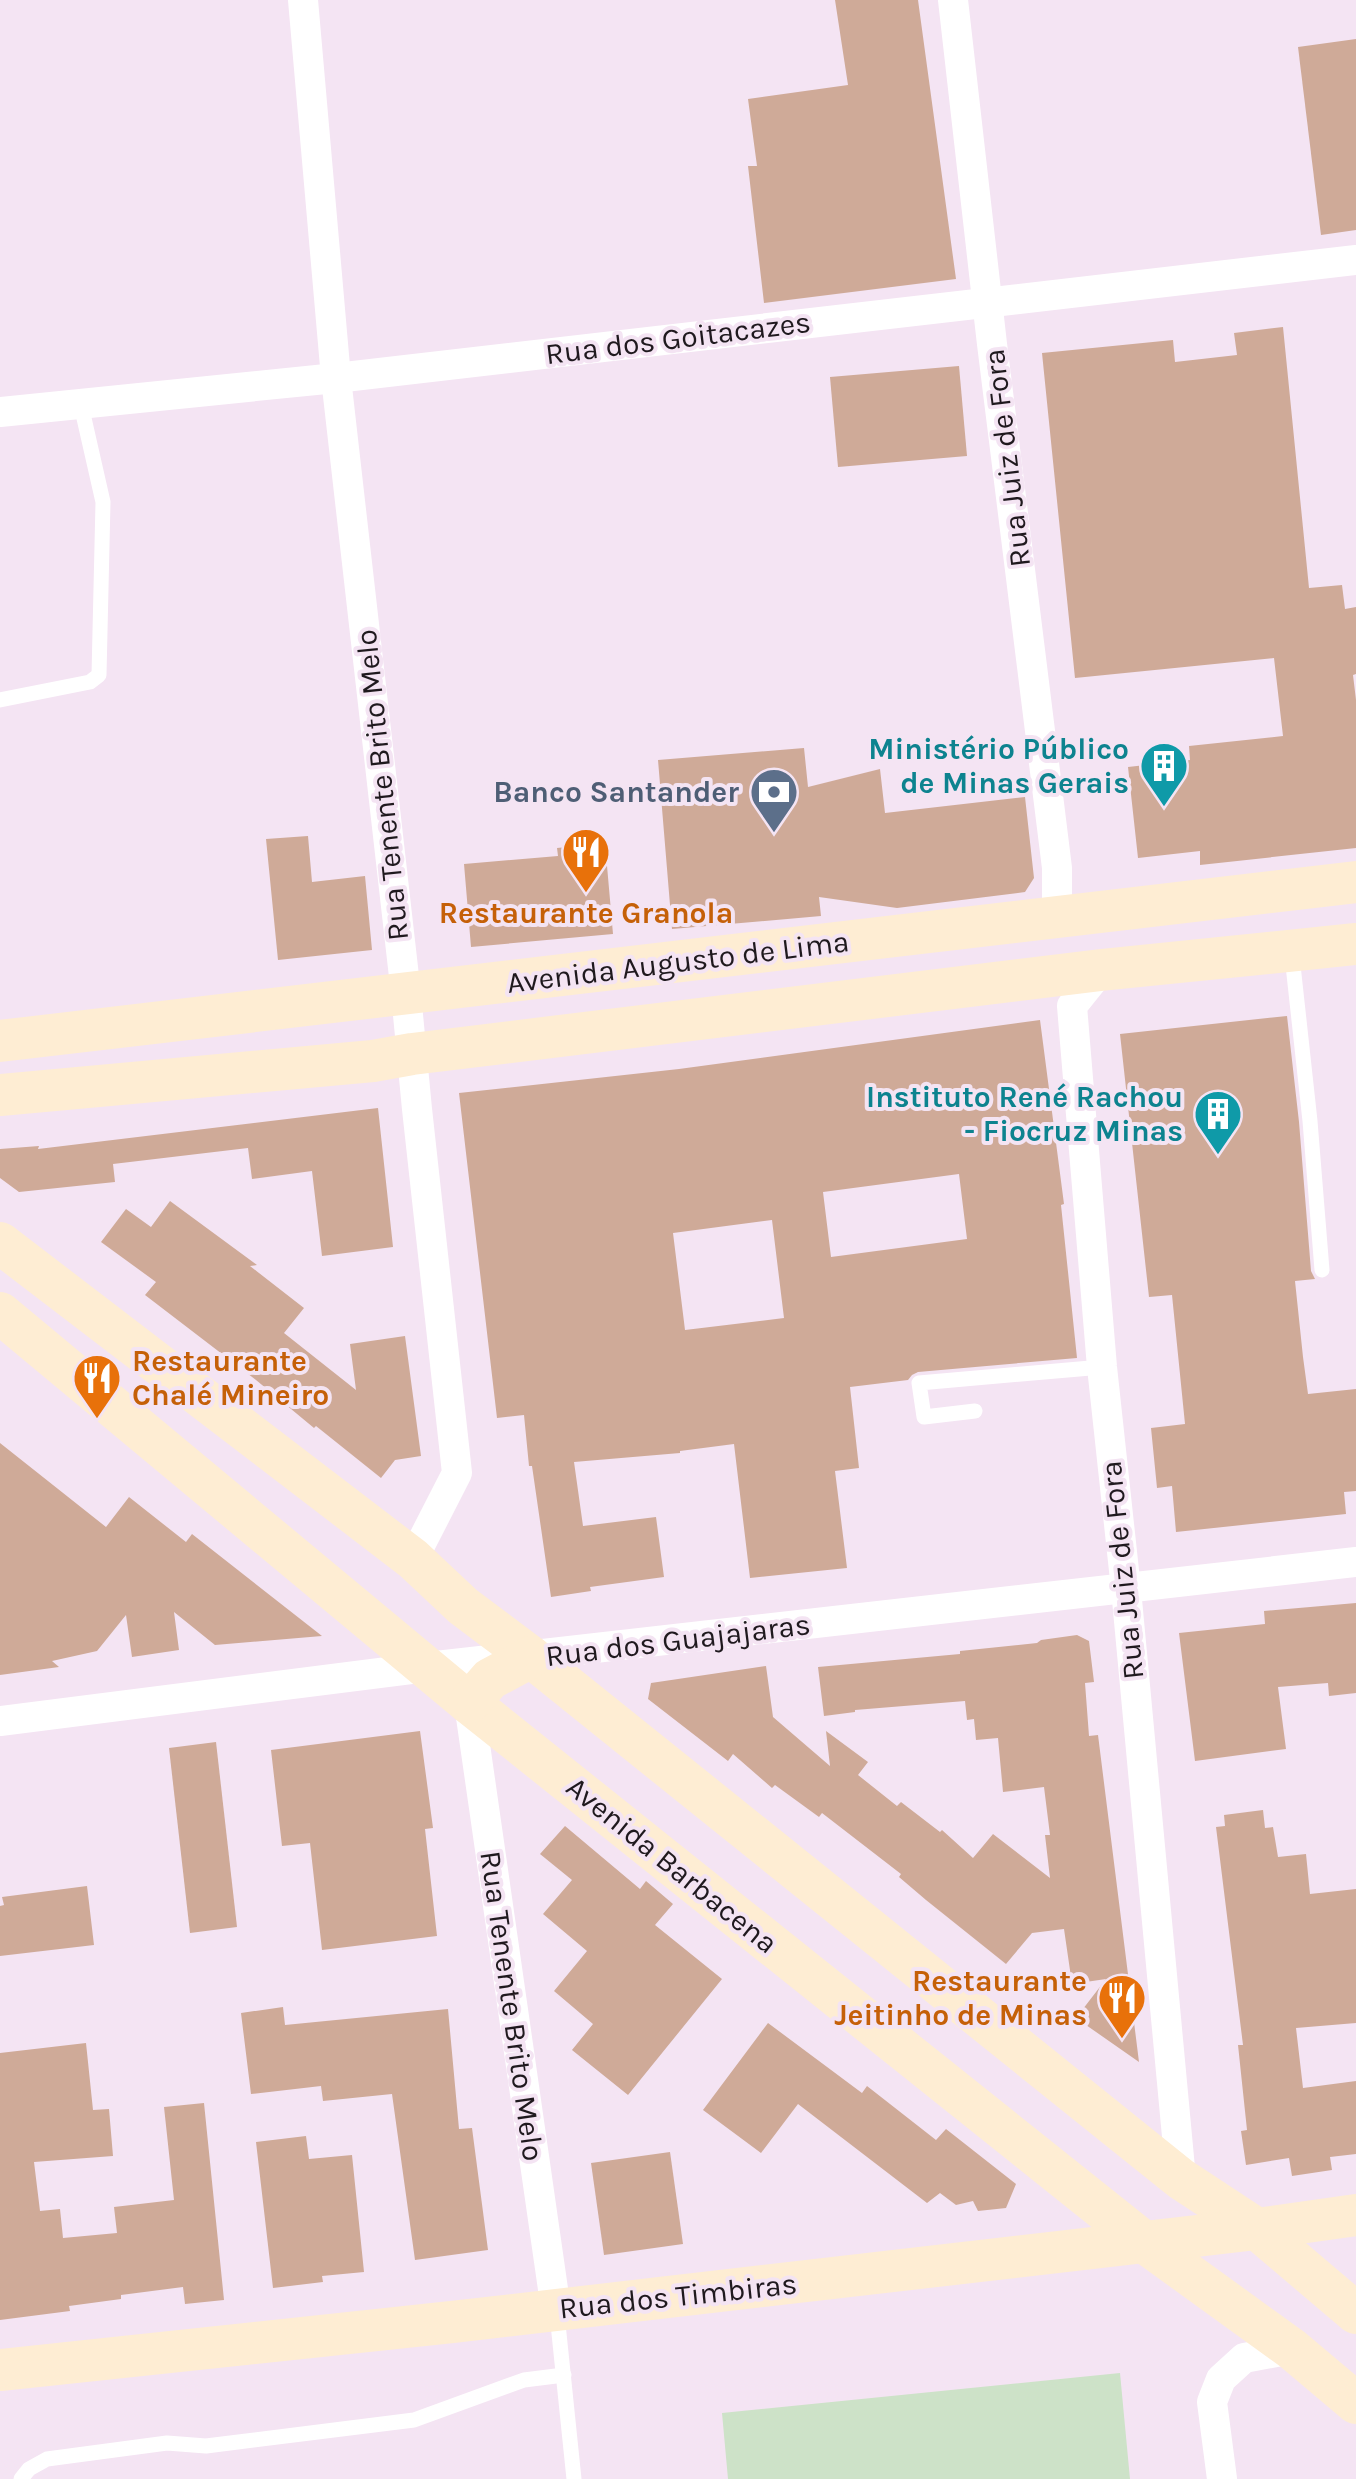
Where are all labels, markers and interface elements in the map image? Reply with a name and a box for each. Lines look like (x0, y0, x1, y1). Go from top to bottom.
street label: Rua dos Goitacazes (543, 304, 813, 372)
street label: Rua Juiz de Fora (976, 347, 1038, 569)
street label: Rua Tenente Brito Melo (348, 628, 416, 942)
place label: Ministério Público de Minas Gerais (868, 731, 1129, 801)
building icon: Ministério Público de Minas Gerais (1138, 740, 1190, 808)
bank icon: Banco Santander (748, 766, 800, 834)
place label: Banco Santander (493, 774, 739, 810)
restaurant icon: Restaurante Granola (560, 826, 612, 894)
place label: Restaurante Granola (439, 895, 733, 931)
street label: Avenida Augusto de Lima (505, 923, 851, 1001)
place label: Instituto René Rachou - Fiocruz Minas (866, 1079, 1183, 1149)
building icon: Instituto René Rachou - Fiocruz Minas (1192, 1088, 1244, 1156)
place label: Restaurante Chalé Mineiro (132, 1343, 329, 1413)
restaurant icon: Restaurante Chalé Mineiro (71, 1352, 123, 1420)
street label: Rua Juiz de Fora (1093, 1459, 1151, 1681)
street label: Rua dos Guajajaras (544, 1606, 812, 1674)
street label: Avenida Barbacena (559, 1769, 785, 1961)
street label: Rua Tenente Brito Melo (472, 1849, 552, 2163)
place label: Restaurante Jeitinho de Minas (834, 1963, 1087, 2033)
restaurant icon: Restaurante Jeitinho de Minas (1096, 1972, 1148, 2040)
street label: Rua dos Timbiras (557, 2266, 799, 2326)

